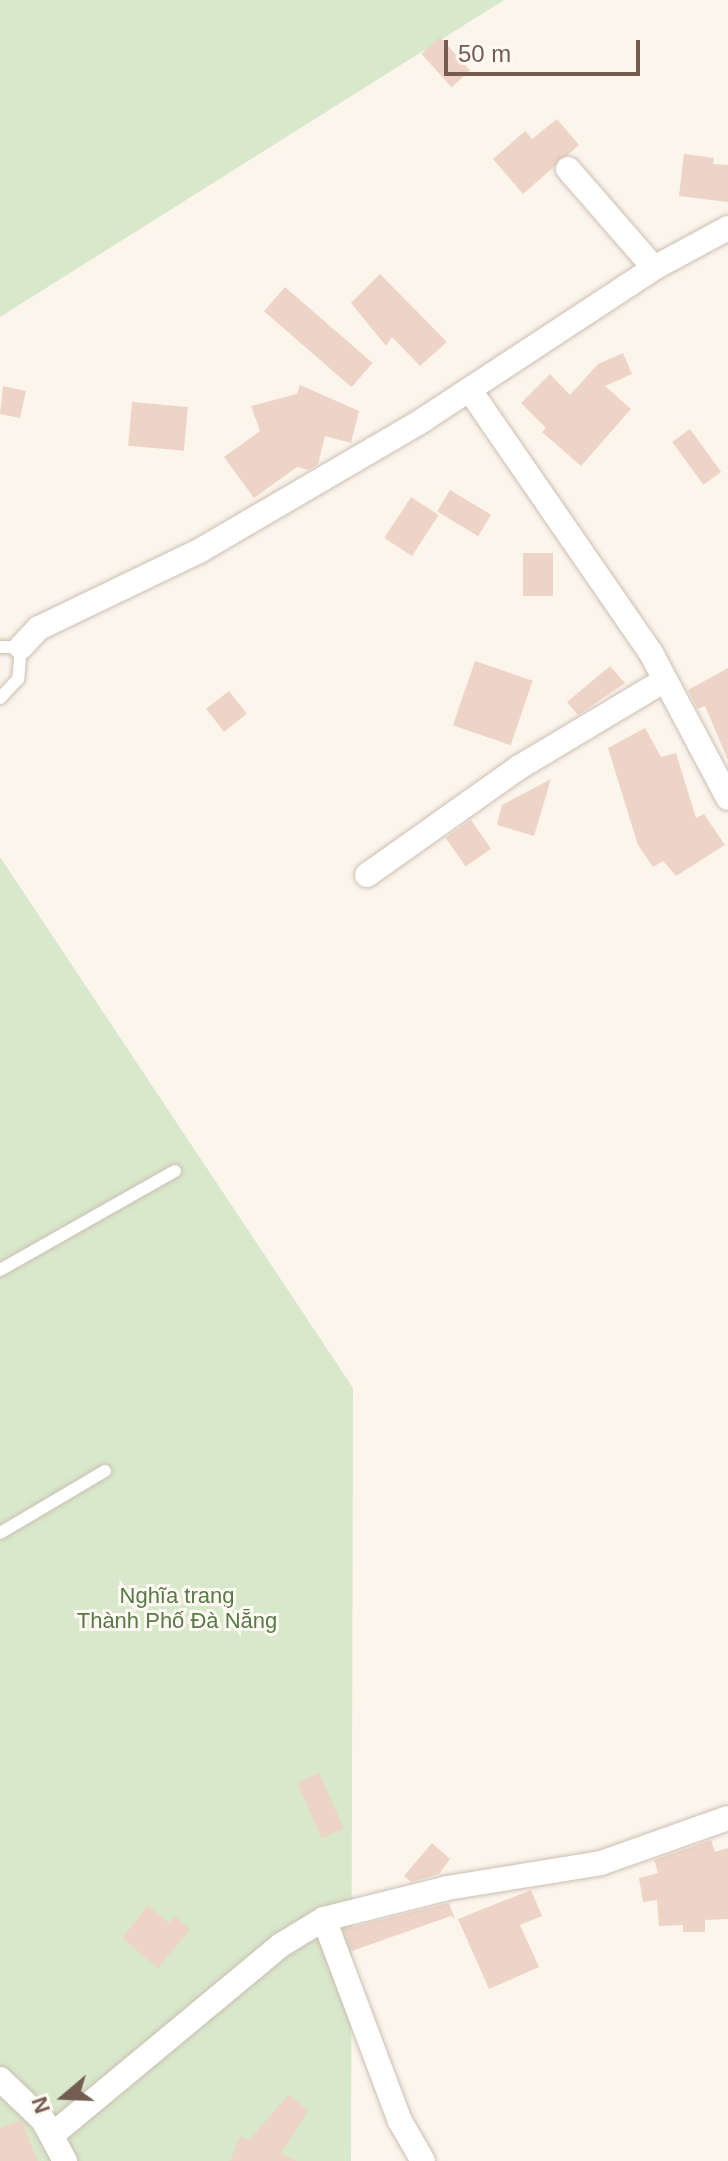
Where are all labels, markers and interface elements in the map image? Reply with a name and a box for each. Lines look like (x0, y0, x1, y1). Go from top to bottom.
scale bar (448, 24, 644, 74)
text: 50 m (458, 40, 511, 67)
park label: Nghĩa trang Thành Phố Đà Nẵng (77, 1582, 277, 1634)
north arrow (24, 2057, 104, 2137)
text: N (26, 2093, 55, 2117)

